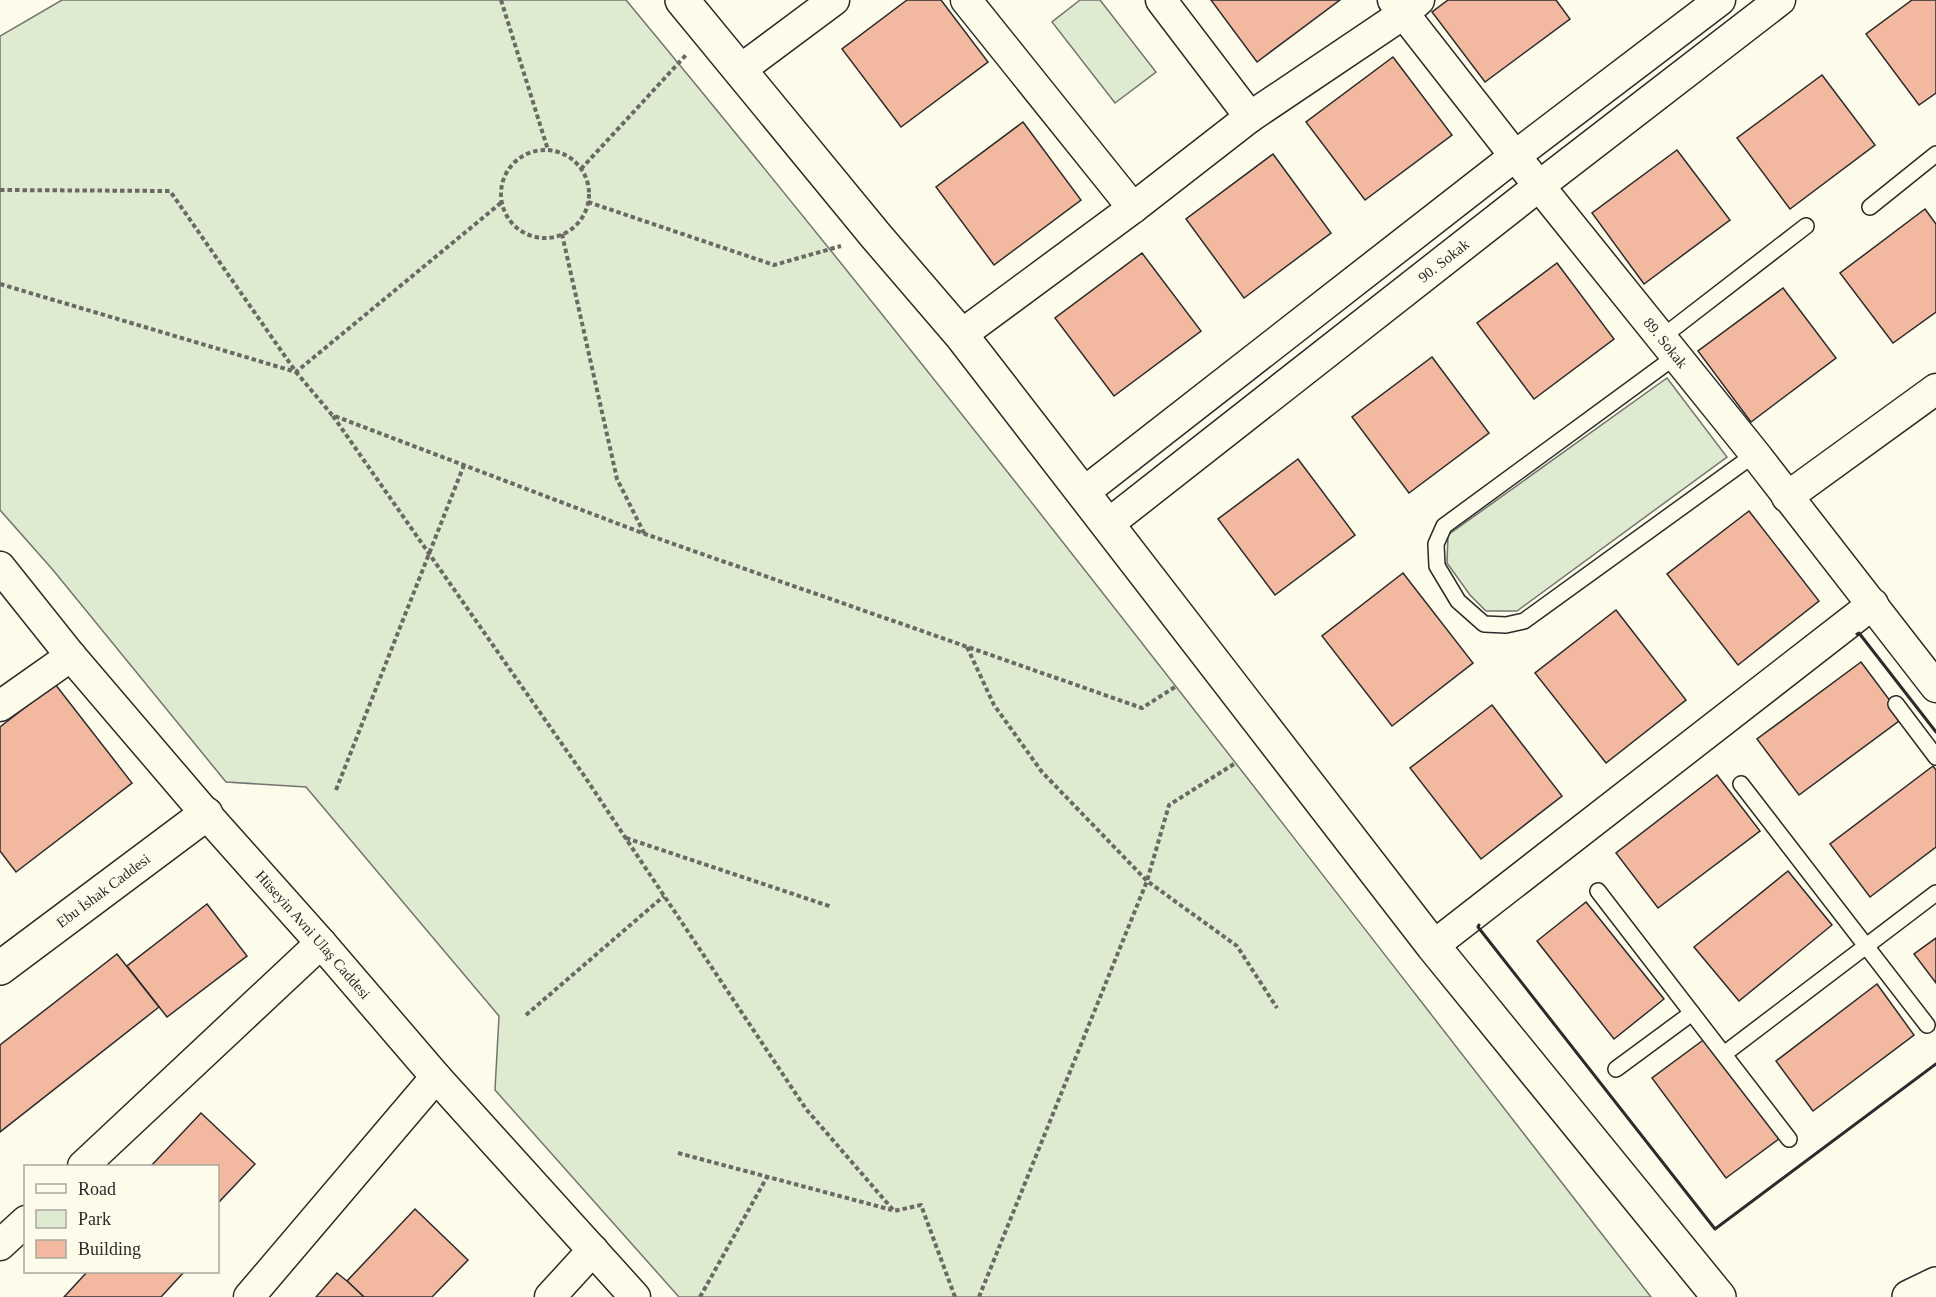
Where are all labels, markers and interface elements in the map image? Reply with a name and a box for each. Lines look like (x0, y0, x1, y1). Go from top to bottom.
street label: 90. Sokak (1415, 236, 1473, 286)
street label: 89. Sokak (1640, 314, 1691, 372)
street label: Ebu İshak Caddesi (53, 851, 153, 931)
street label: Hüseyin Avni Ulaş Caddesi (252, 867, 373, 1002)
legend (24, 1165, 219, 1273)
text: Road (78, 1179, 116, 1199)
text: Park (78, 1209, 111, 1229)
text: Building (78, 1239, 141, 1259)

